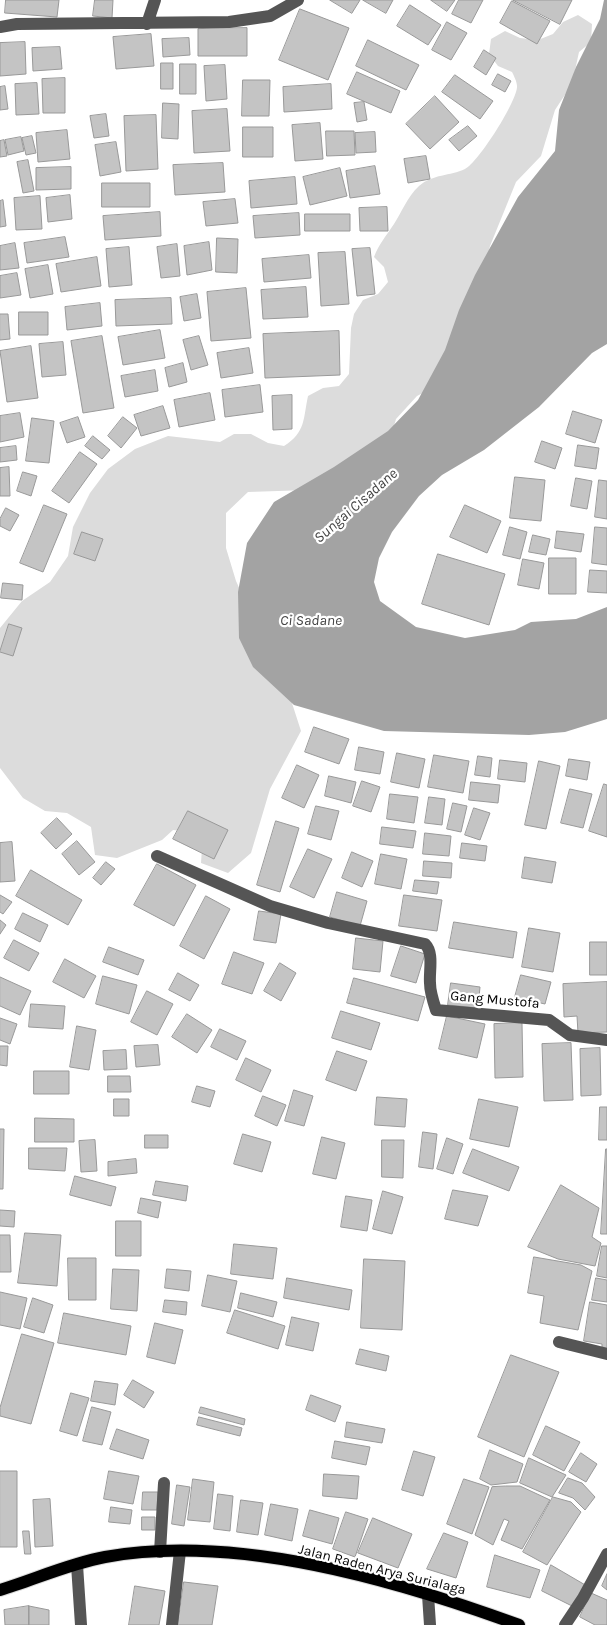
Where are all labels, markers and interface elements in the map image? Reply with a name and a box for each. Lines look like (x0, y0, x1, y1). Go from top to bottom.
water label: Sungai Cisadane (311, 465, 401, 547)
water label: Ci Sadane (280, 612, 342, 630)
street label: Gang Mustofa (450, 988, 540, 1012)
street label: Jalan Raden Arya Surialaga (296, 1541, 468, 1599)

